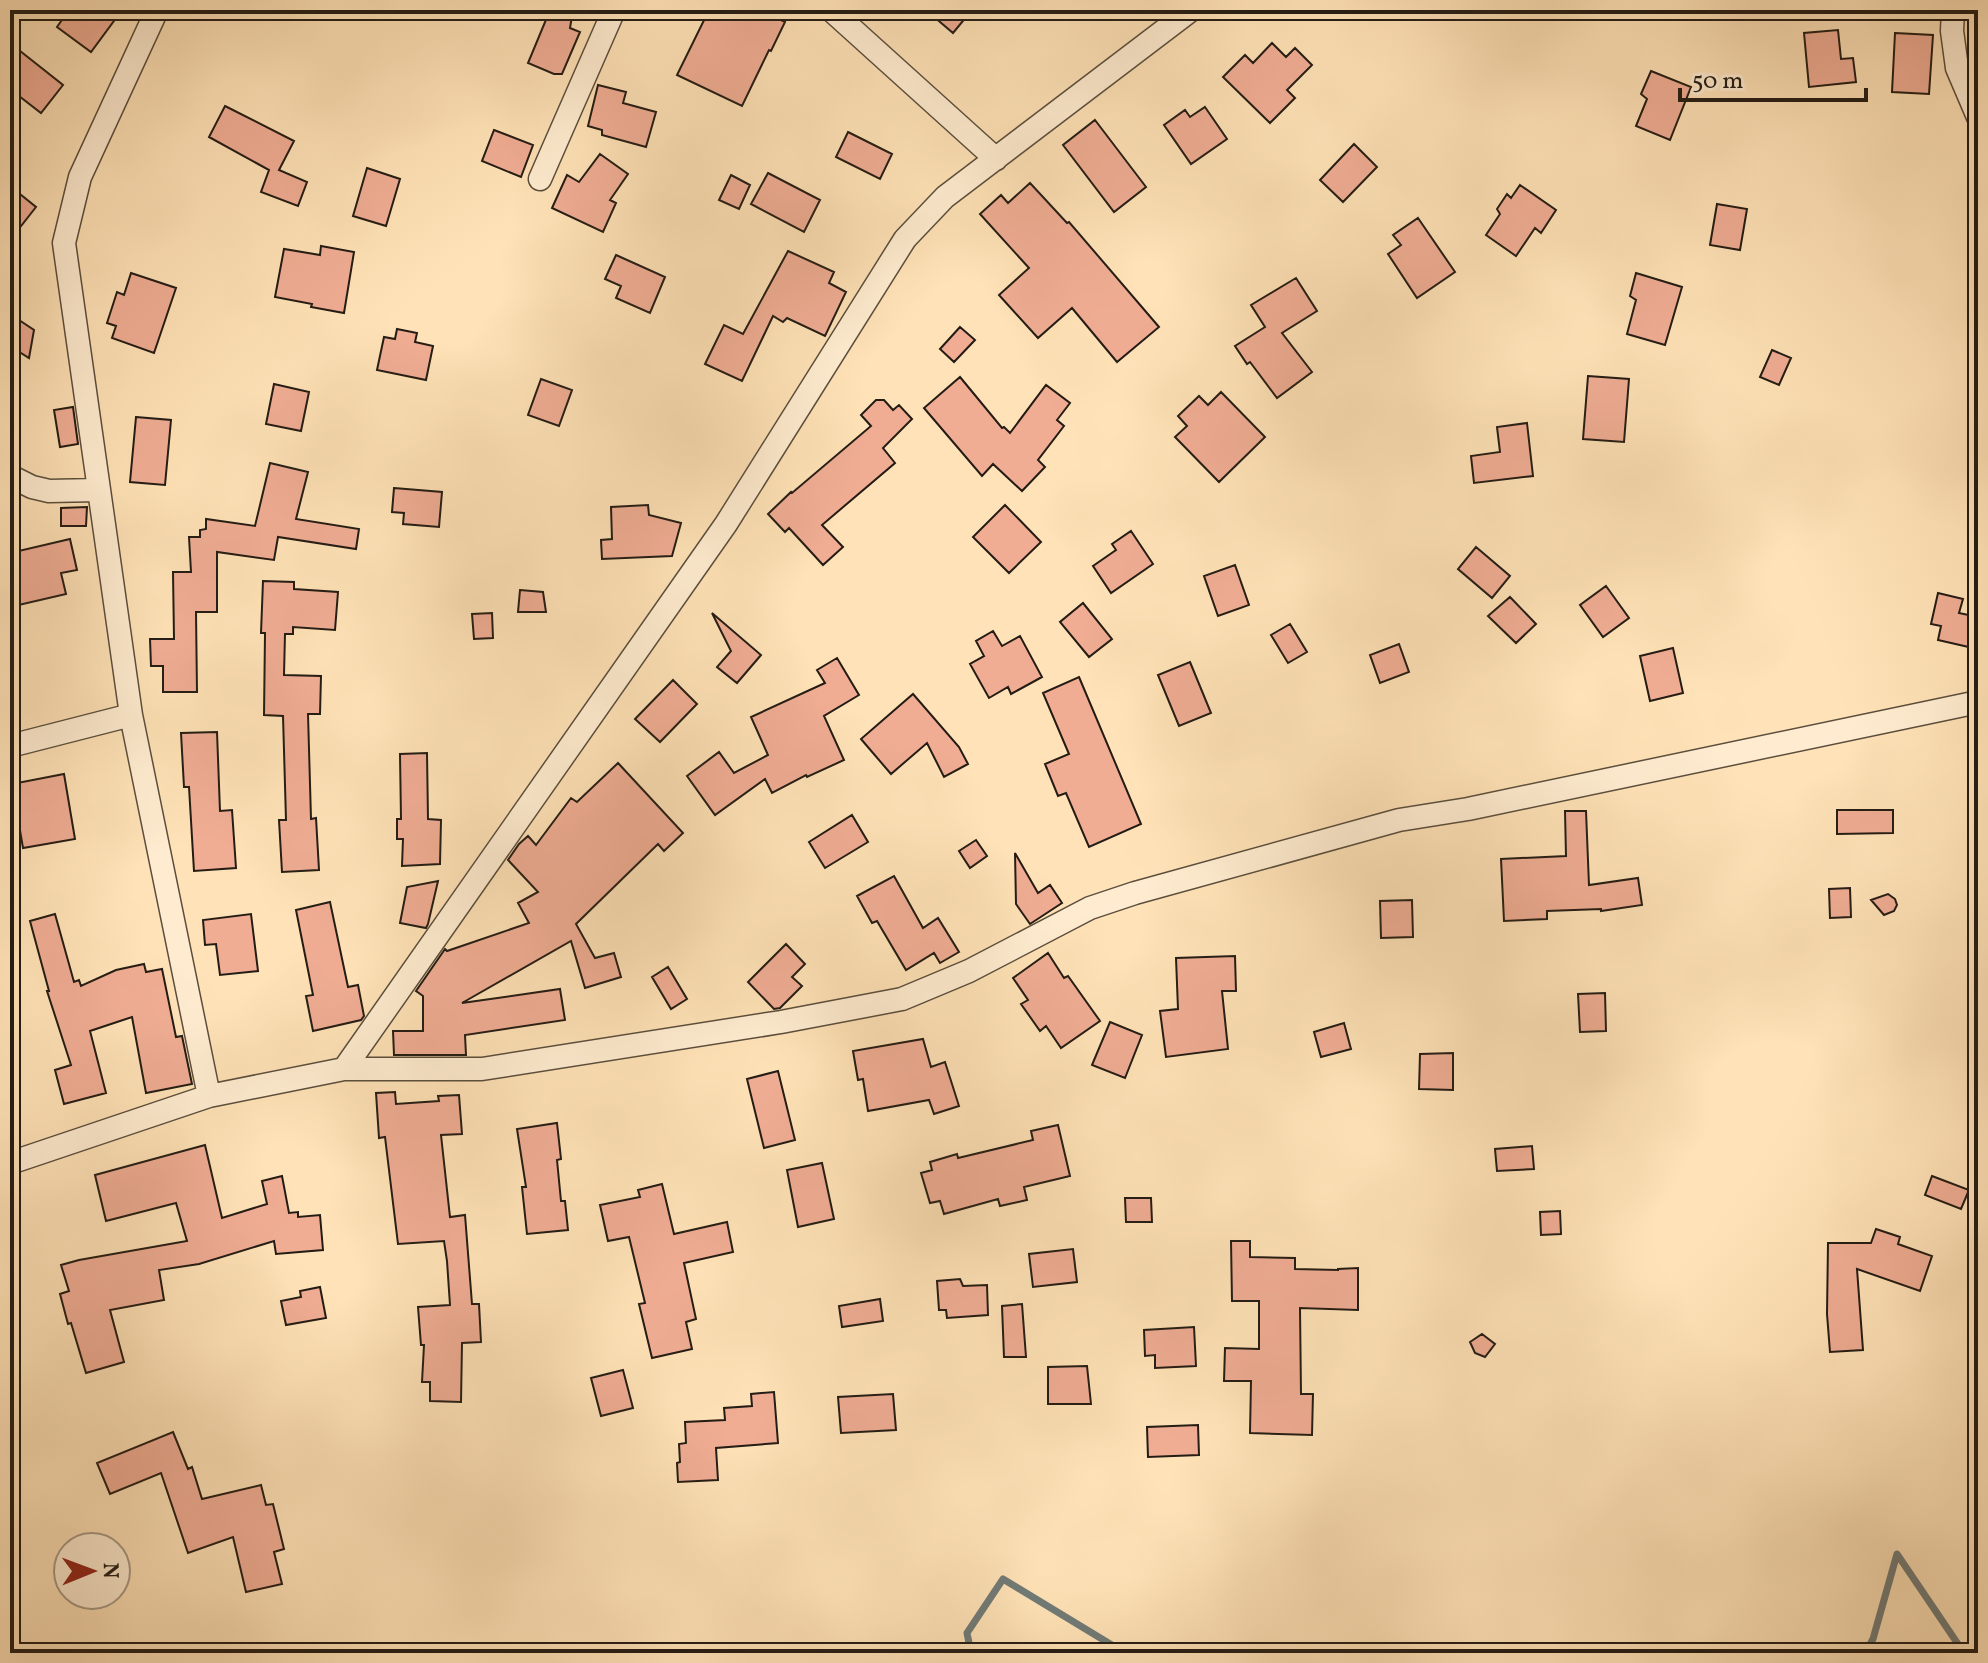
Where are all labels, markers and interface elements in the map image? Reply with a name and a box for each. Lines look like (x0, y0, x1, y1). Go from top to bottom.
scale bar (1680, 52, 1866, 102)
text: 50 m (1692, 65, 1744, 99)
north arrow (52, 1531, 132, 1611)
text: N (94, 1562, 125, 1579)

